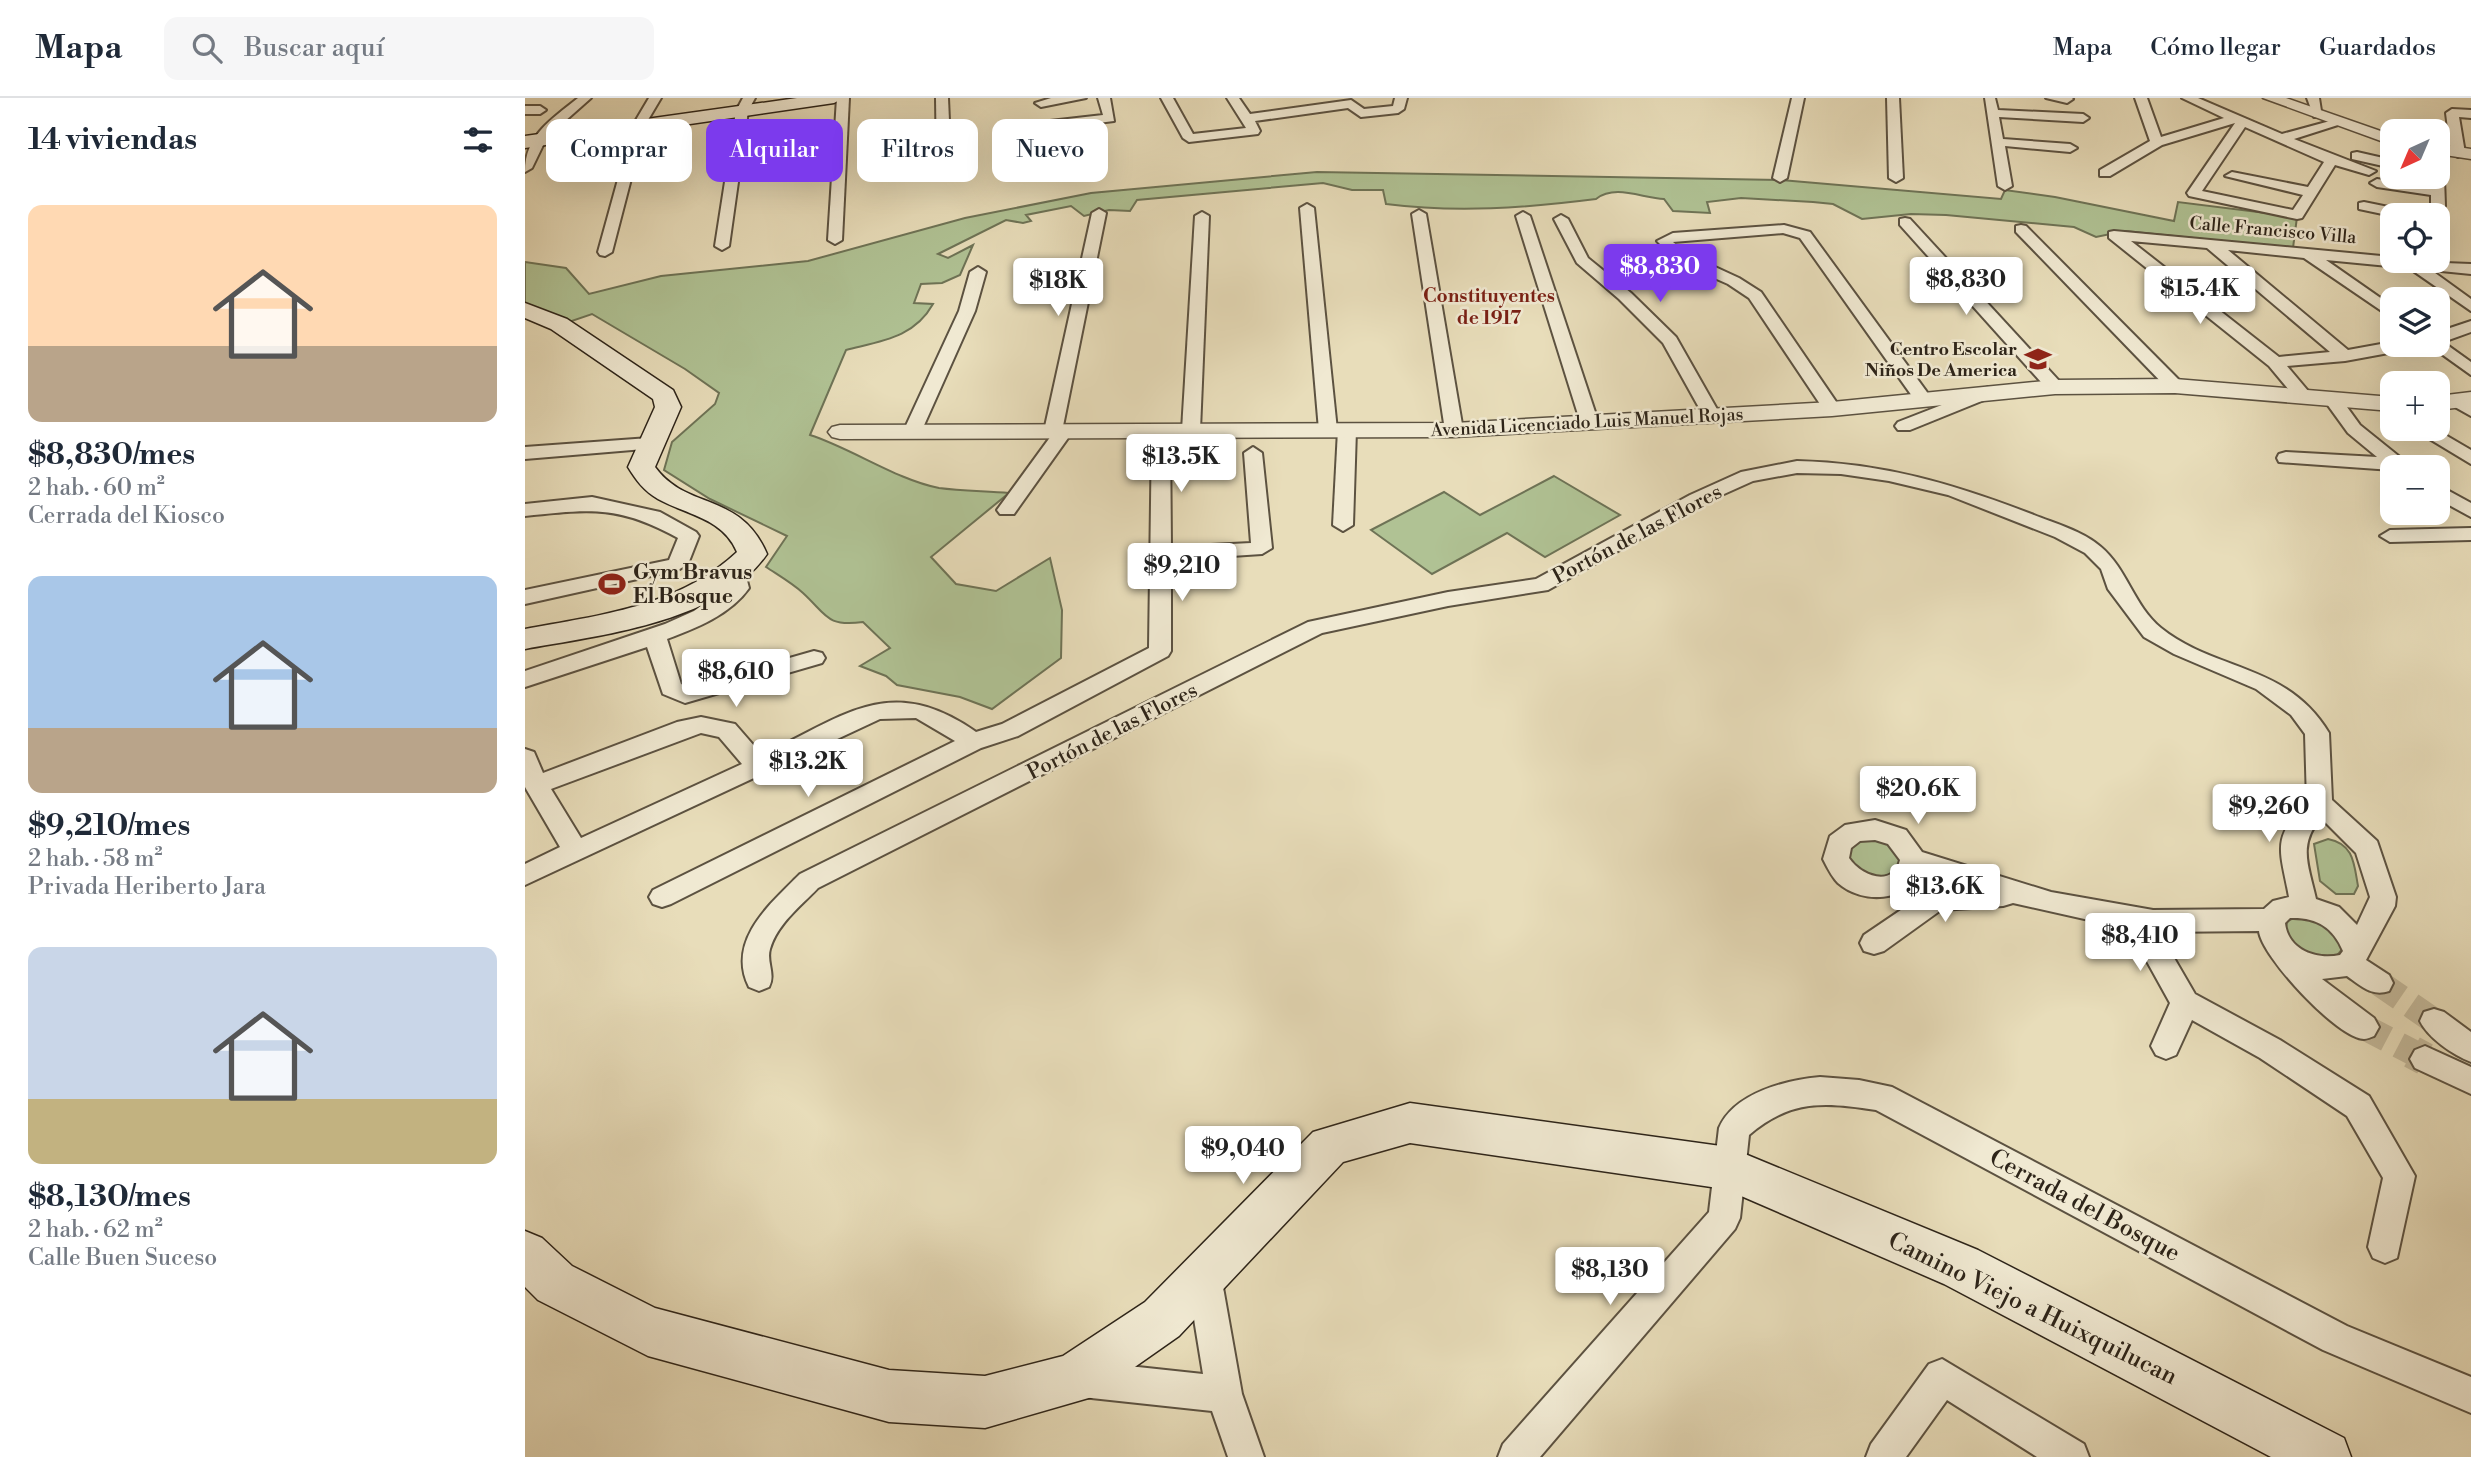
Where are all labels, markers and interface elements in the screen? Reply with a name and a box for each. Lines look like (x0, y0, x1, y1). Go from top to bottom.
search box (164, 17, 654, 80)
text: Mapa (35, 28, 122, 69)
icon: search (188, 29, 226, 67)
text: Buscar aquí (244, 32, 384, 64)
text: Mapa (2053, 33, 2112, 63)
text: Cómo llegar (2150, 33, 2281, 63)
text: Guardados (2319, 33, 2436, 63)
chip: Comprar (546, 119, 692, 182)
chip: Alquilar (706, 119, 843, 182)
chip: Filtros (857, 119, 978, 182)
chip: Nuevo (992, 119, 1108, 182)
north arrow (2380, 119, 2450, 189)
map controls (2380, 119, 2450, 525)
text: 14 viviendas (28, 121, 197, 159)
icon: filters (459, 121, 497, 159)
button: locate (2380, 203, 2450, 273)
street label: Calle Francisco Villa (2189, 212, 2358, 249)
pin: $8,830 (1603, 244, 1717, 304)
icon: home (200, 251, 326, 377)
text: $8,830 (1620, 253, 1700, 281)
pin: $18K (1017, 258, 1099, 318)
pin: $8,830 (1909, 258, 2023, 317)
text: $8,830 (1926, 266, 2006, 294)
pin: $15.4K (2143, 266, 2257, 326)
text: $18K (1029, 267, 1087, 295)
text: $15.4K (2160, 275, 2240, 303)
district label: Constituyentes de 1917 (1423, 284, 1555, 330)
button: layers (2380, 287, 2450, 357)
place label: Centro Escolar Niños De America (1865, 338, 2017, 382)
school or university icon: Centro Escolar Niños De America (2023, 344, 2053, 374)
button: + (2380, 371, 2450, 441)
street label: Avenida Licenciado Luis Manuel Rojas (1429, 403, 1744, 442)
pin: $13.5K (1124, 434, 1238, 494)
text: $8,830/mes (28, 436, 195, 474)
text: $13.5K (1142, 443, 1220, 471)
button: − (2380, 455, 2450, 525)
text: 2 hab. · 60 m² (28, 474, 165, 502)
street label: Portón de las Flores (1548, 479, 1727, 590)
text: Cerrada del Kiosco (28, 502, 225, 530)
pin: $9,210 (1125, 544, 1239, 603)
text: $9,210 (1144, 552, 1220, 580)
place label: Gym Bravus El Bosque (633, 560, 752, 610)
sports icon: Gym Bravus El Bosque (597, 569, 627, 599)
icon: home (200, 622, 326, 748)
pin: $8,610 (679, 650, 793, 709)
text: $8,610 (698, 658, 774, 686)
street label: Portón de las Flores (1023, 678, 1202, 786)
pin: $13.2K (751, 740, 865, 799)
text: $13.2K (769, 748, 847, 776)
pin: $20.6K (1861, 766, 1975, 826)
text: $20.6K (1876, 775, 1960, 803)
pin: $9,260 (2212, 784, 2326, 844)
text: $9,260 (2229, 793, 2309, 821)
text: $9,210/mes (28, 807, 190, 845)
text: 2 hab. · 58 m² (28, 845, 163, 873)
pin: $13.6K (1888, 864, 2002, 924)
text: Privada Heriberto Jara (28, 873, 266, 901)
text: $13.6K (1906, 873, 1984, 901)
pin: $8,410 (2083, 914, 2197, 973)
text: $8,410 (2101, 922, 2179, 950)
icon: home (200, 993, 326, 1119)
pin: $9,040 (1186, 1126, 1300, 1186)
text: $9,040 (1201, 1135, 1285, 1163)
street label: Cerrada del Bosque (1984, 1143, 2185, 1269)
text: $8,130/mes (28, 1178, 191, 1216)
text: 2 hab. · 62 m² (28, 1216, 163, 1244)
street label: Camino Viejo a Huixquilucan (1883, 1226, 2182, 1392)
text: Calle Buen Suceso (28, 1244, 217, 1272)
pin: $8,130 (1553, 1248, 1667, 1307)
text: $8,130 (1571, 1256, 1649, 1284)

